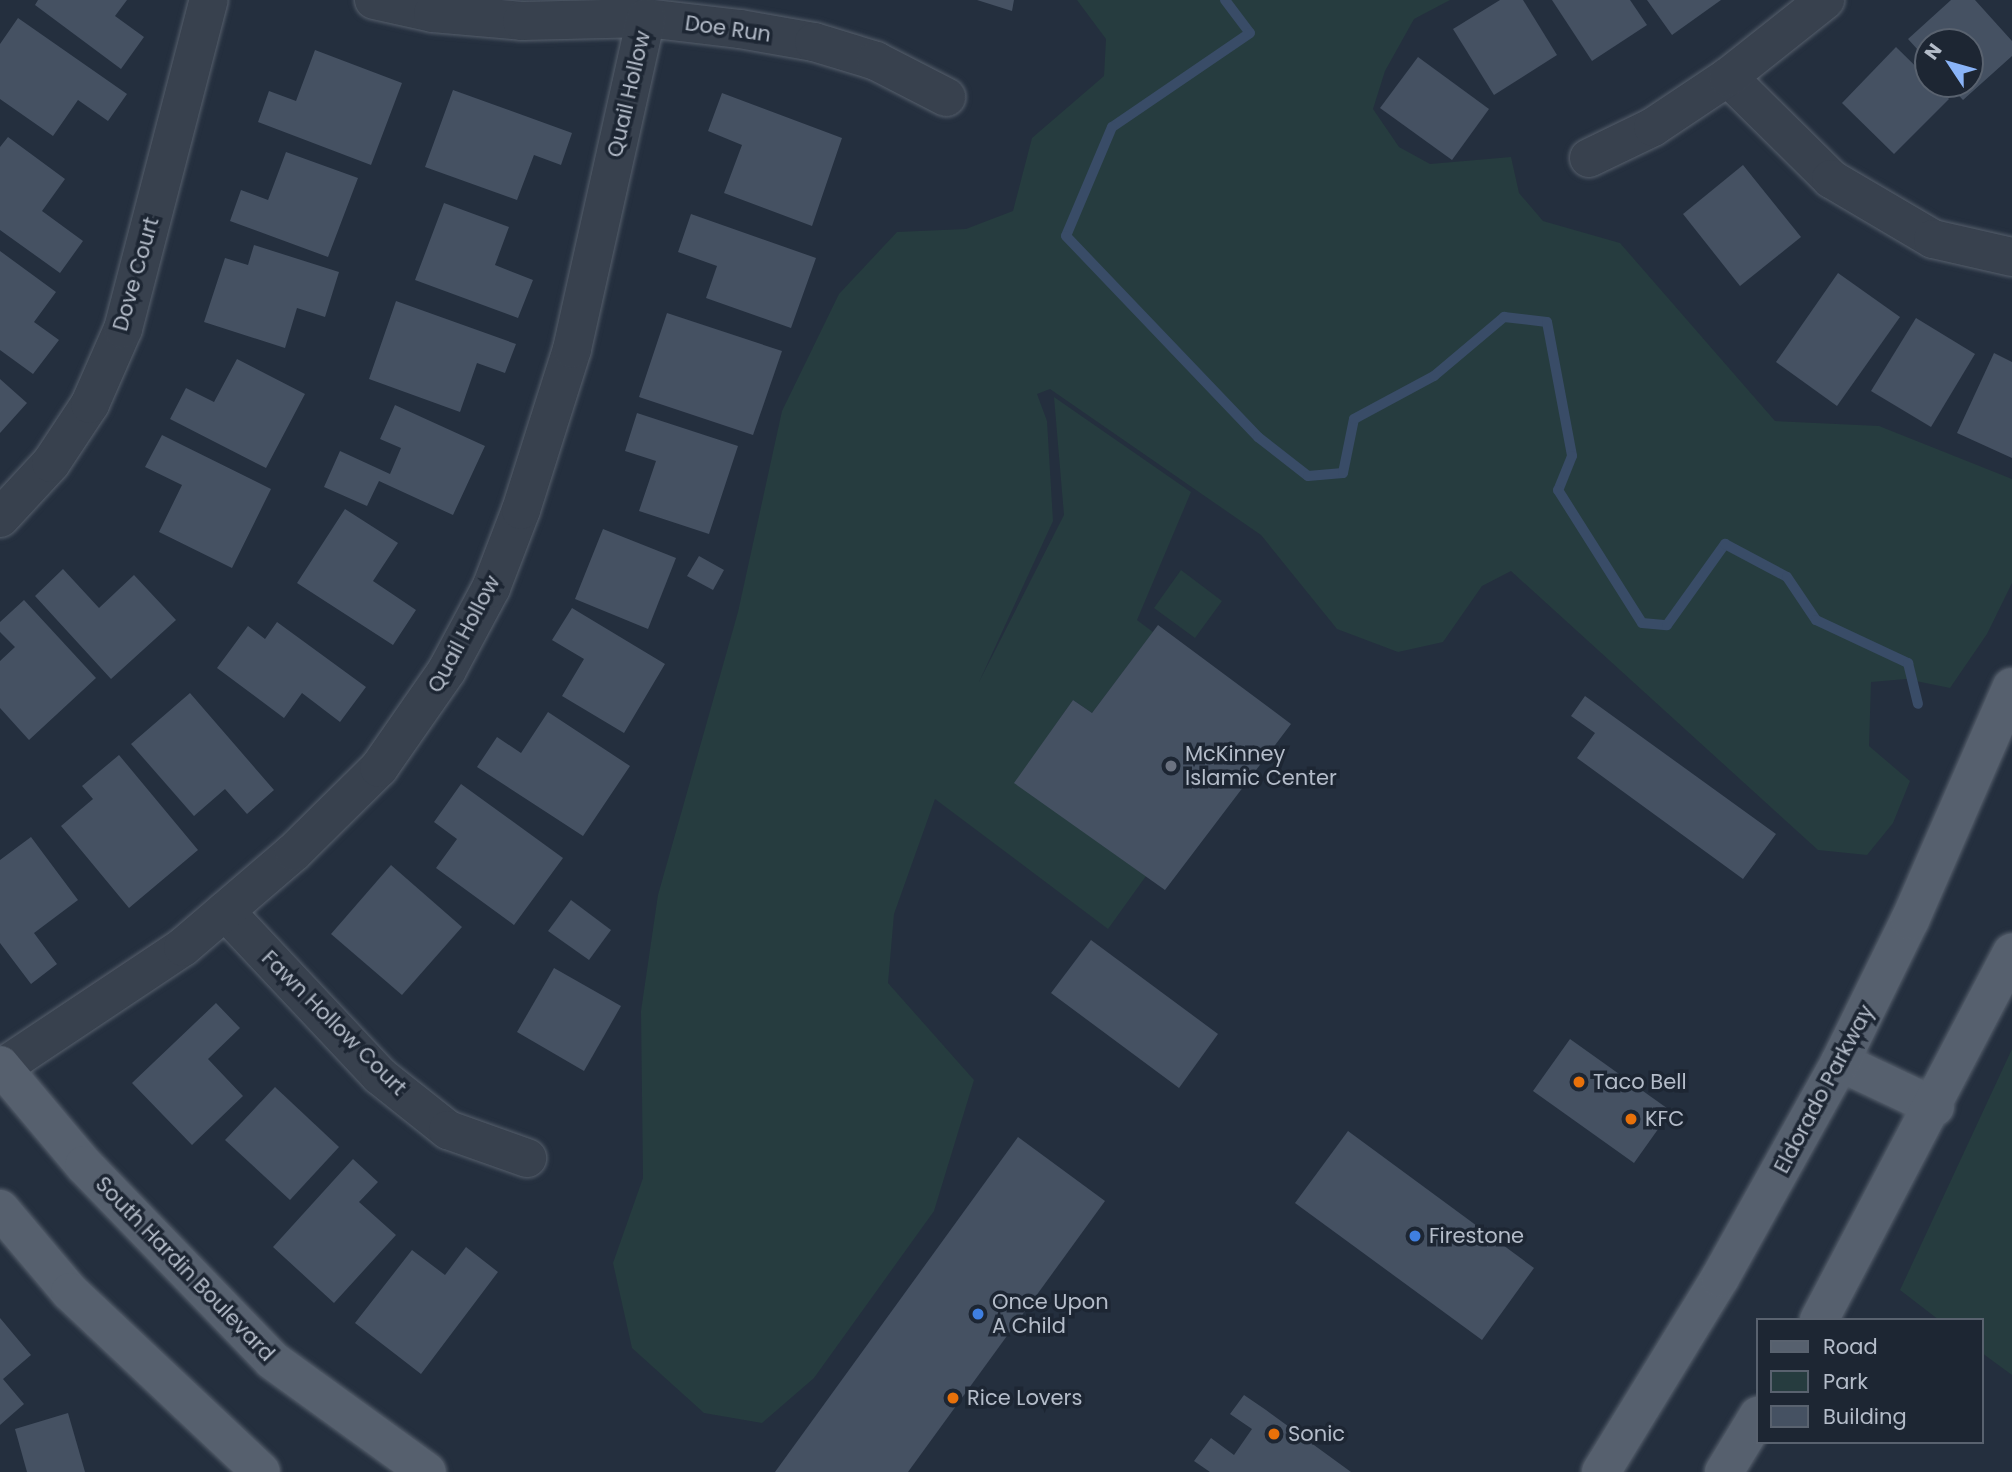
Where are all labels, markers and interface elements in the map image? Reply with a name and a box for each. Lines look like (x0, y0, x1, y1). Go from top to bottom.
street label: Doe Run (683, 10, 773, 48)
street label: Quail Hollow (602, 28, 656, 160)
north arrow (1914, 28, 1984, 98)
text: N (1918, 38, 1948, 65)
street label: Dove Court (108, 214, 164, 334)
street label: Quail Hollow (423, 571, 505, 697)
place label: McKinney Islamic Center (1185, 741, 1337, 791)
marker: McKinney Islamic Center (1163, 758, 1179, 774)
street label: Fawn Hollow Court (256, 945, 412, 1101)
street label: Eldorado Parkway (1769, 1000, 1879, 1178)
place label: Taco Bell (1593, 1069, 1687, 1095)
marker: Taco Bell (1571, 1074, 1587, 1090)
place label: KFC (1645, 1106, 1684, 1132)
marker: KFC (1623, 1111, 1639, 1127)
street label: South Hardin Boulevard (90, 1171, 280, 1367)
place label: Firestone (1429, 1223, 1524, 1249)
marker: Firestone (1407, 1228, 1423, 1244)
place label: Once Upon A Child (992, 1289, 1109, 1339)
marker: Once Upon A Child (970, 1306, 986, 1322)
legend (1756, 1318, 1984, 1444)
text: Road (1823, 1332, 1878, 1361)
text: Park (1823, 1367, 1868, 1396)
place label: Rice Lovers (967, 1385, 1082, 1411)
marker: Rice Lovers (945, 1390, 961, 1406)
text: Building (1823, 1402, 1907, 1431)
place label: Sonic (1288, 1421, 1345, 1447)
marker: Sonic (1266, 1426, 1282, 1442)

